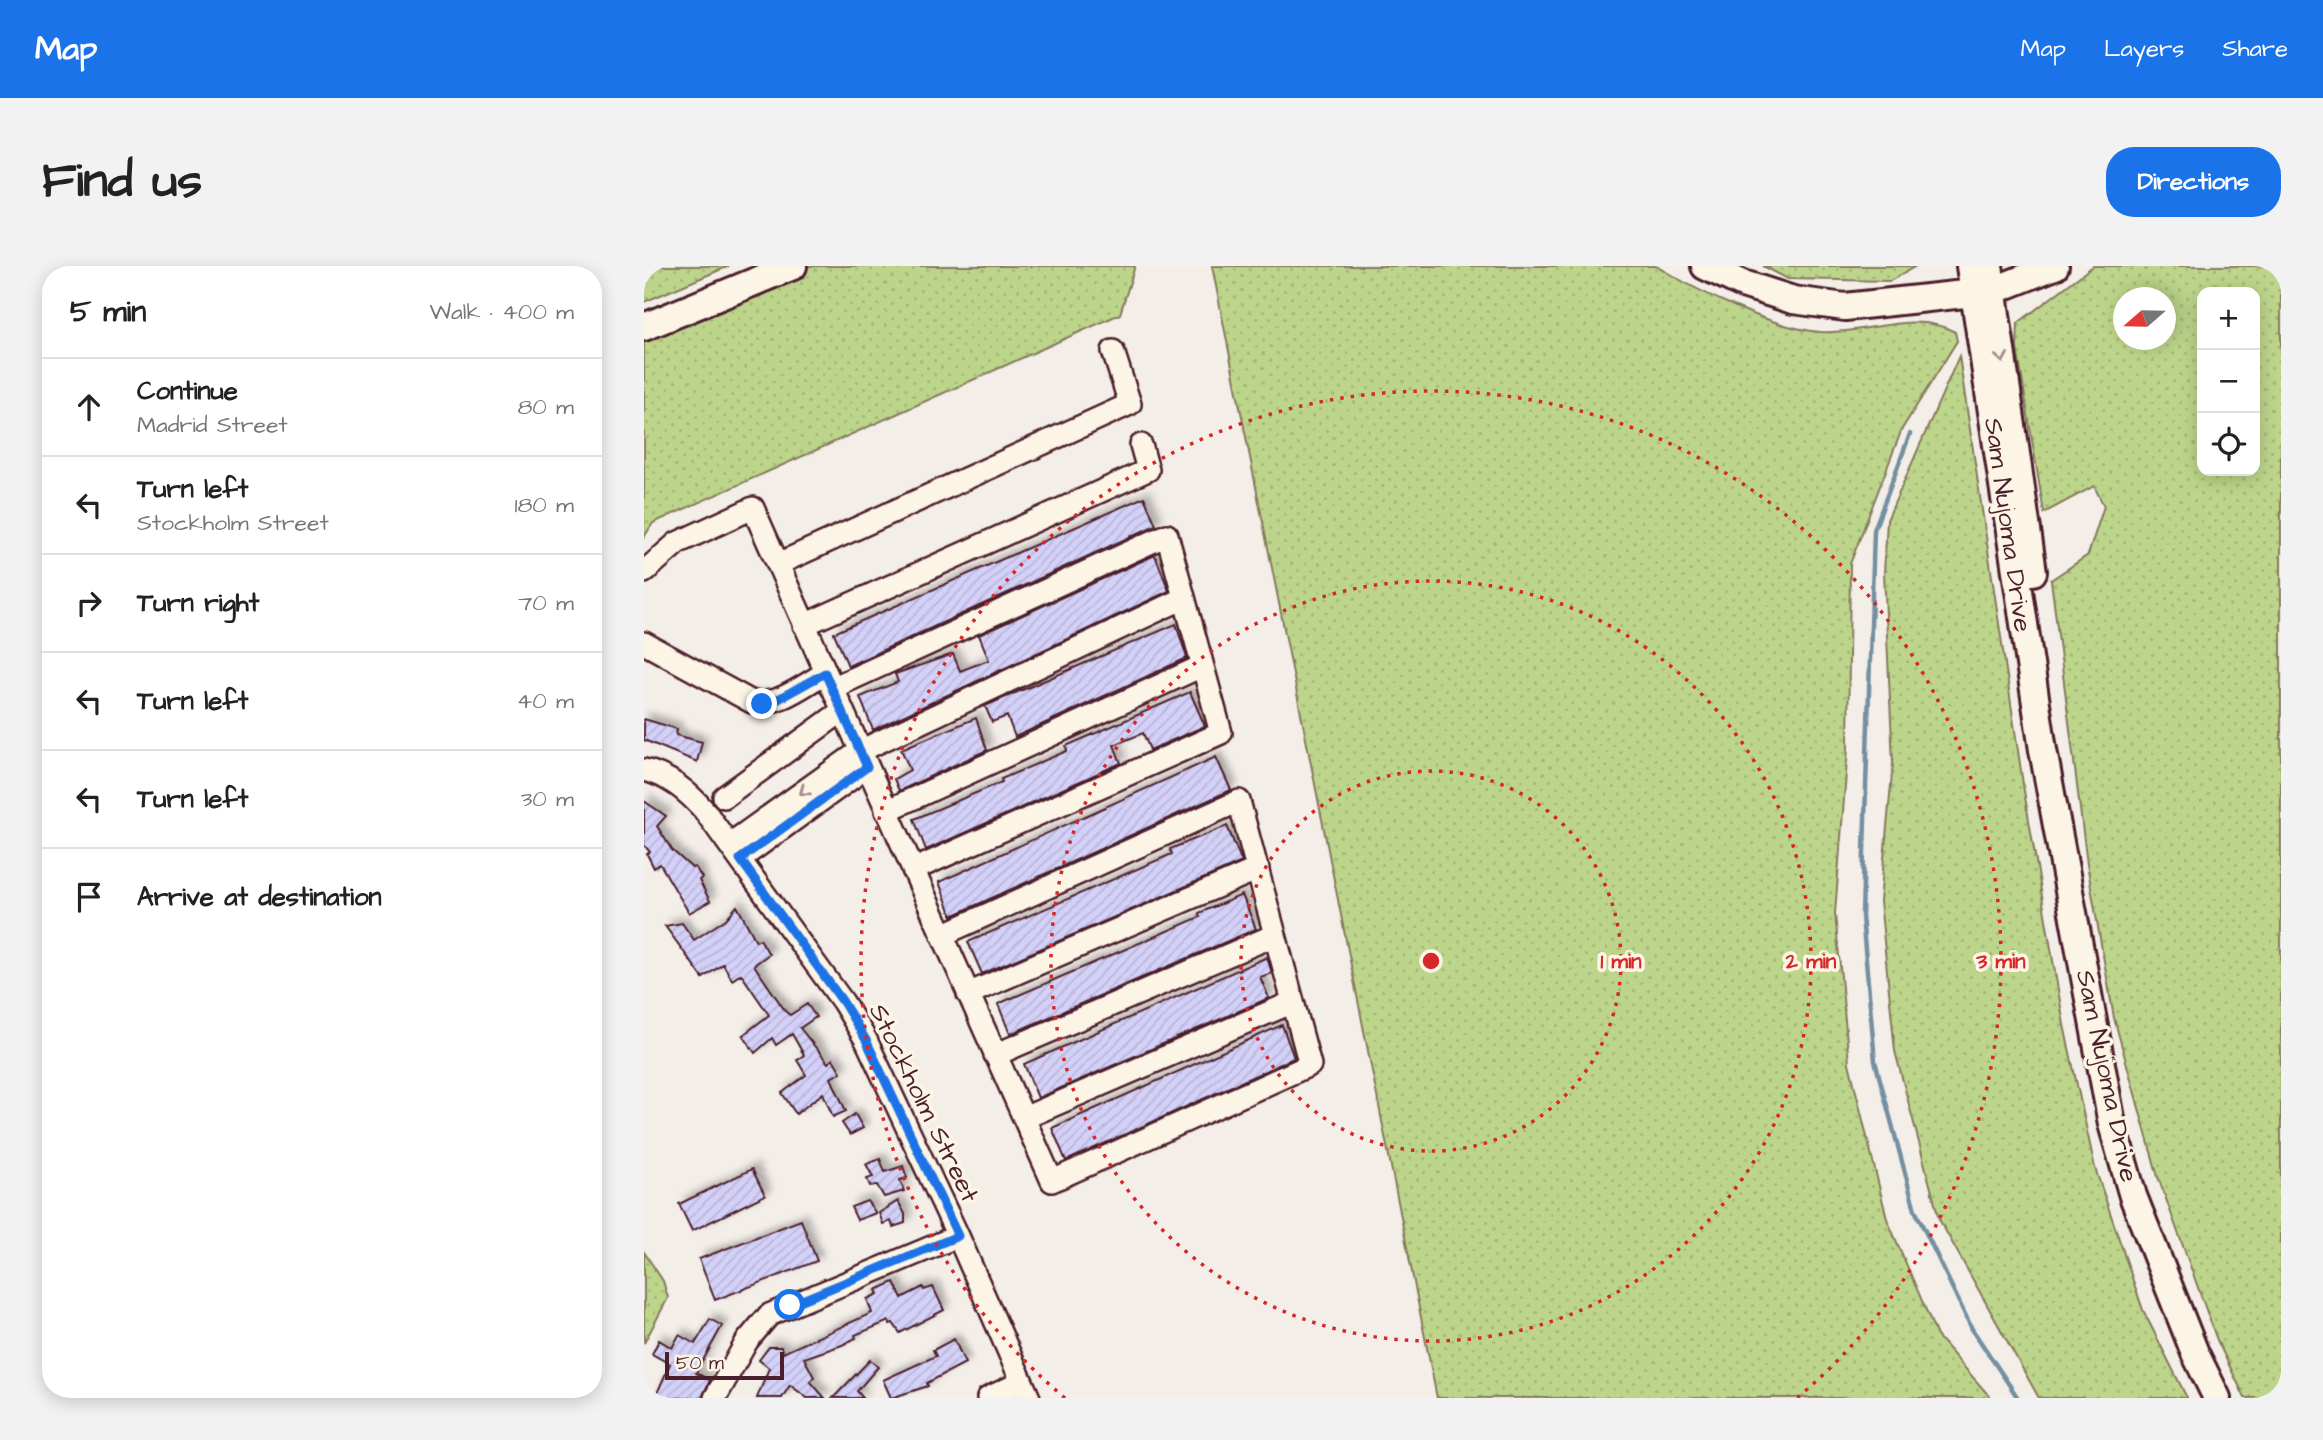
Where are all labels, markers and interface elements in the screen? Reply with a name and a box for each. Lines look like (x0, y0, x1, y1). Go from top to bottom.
text: Map (35, 26, 97, 72)
text: Map (2021, 32, 2066, 66)
text: Layers (2104, 32, 2184, 66)
text: Share (2222, 32, 2288, 66)
button: Directions (2106, 147, 2281, 217)
text: Find us (42, 148, 202, 216)
north arrow (2113, 287, 2176, 350)
map controls (2197, 287, 2260, 476)
button: + (2197, 287, 2260, 350)
text: 5 min (70, 291, 146, 333)
text: Walk · 400 m (429, 296, 574, 328)
button: − (2197, 350, 2260, 413)
one-way arrow (1995, 352, 2010, 364)
text: Continue (137, 373, 238, 409)
icon: ahead (70, 388, 108, 426)
text: 80 m (517, 391, 574, 423)
text: Madrid Street (137, 409, 288, 441)
button: locate (2197, 413, 2260, 476)
street label: Sam Nujoma Drive (1975, 416, 2041, 634)
text: Turn left (137, 471, 248, 507)
icon: left (70, 486, 108, 524)
text: 180 m (515, 489, 574, 521)
text: Stockholm Street (137, 507, 329, 539)
icon: right (70, 584, 108, 622)
text: Turn right (137, 585, 259, 621)
text: 70 m (518, 587, 574, 619)
icon: left (70, 682, 108, 720)
text: Turn left (137, 683, 248, 719)
text: 40 m (517, 685, 574, 717)
route end (746, 688, 777, 719)
icon: left (70, 780, 108, 818)
text: Turn left (137, 781, 248, 817)
text: 30 m (521, 783, 574, 815)
one-way arrow (799, 783, 812, 795)
icon: arrive (70, 878, 108, 916)
text: Arrive at destination (137, 879, 382, 915)
text: 1 min (1600, 947, 1642, 976)
text: 2 min (1785, 947, 1837, 976)
text: 3 min (1975, 947, 2026, 976)
centre of rings (1419, 949, 1443, 973)
street label: Sam Nujoma Drive (2067, 967, 2147, 1185)
street label: Stockholm Street (860, 998, 988, 1209)
route start (774, 1289, 805, 1320)
scale bar (665, 1349, 784, 1381)
text: 50 m (676, 1350, 724, 1377)

